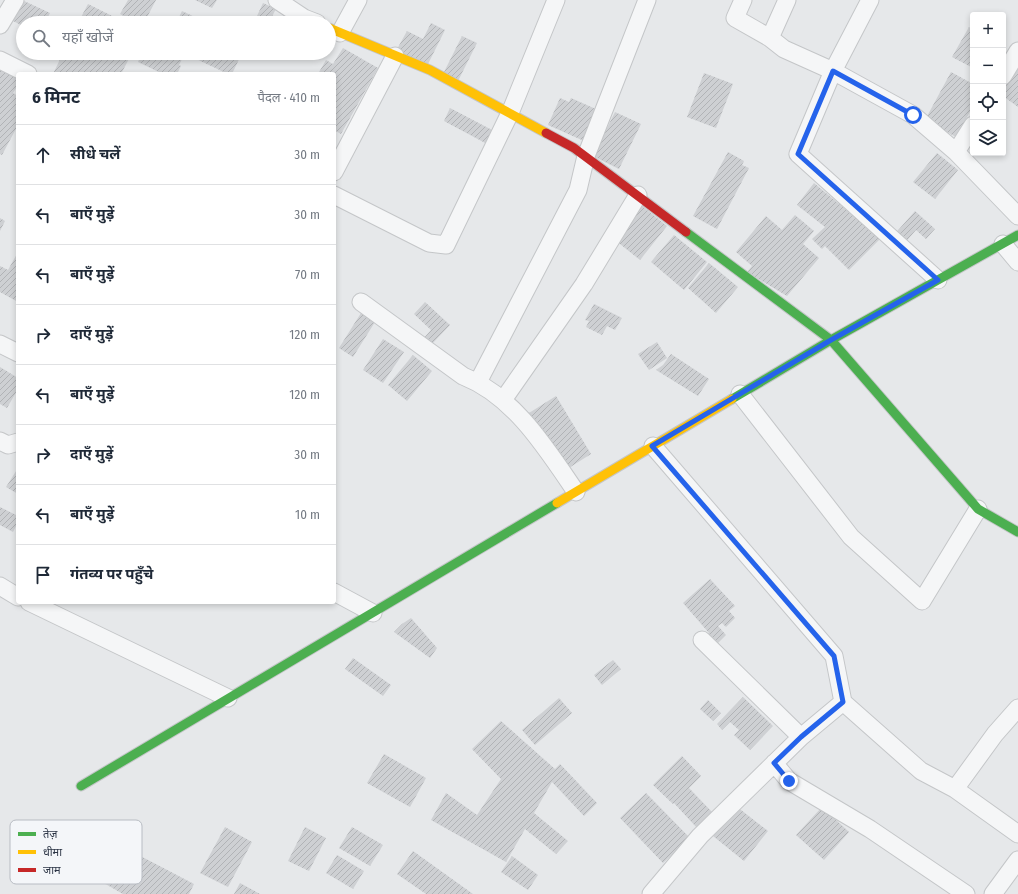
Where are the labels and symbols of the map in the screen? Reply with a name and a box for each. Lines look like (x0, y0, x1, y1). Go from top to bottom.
route start (904, 106, 922, 124)
route end (780, 772, 798, 790)
legend (10, 820, 142, 884)
text: तेज़ (43, 828, 58, 841)
text: धीमा (43, 846, 62, 859)
text: जाम (43, 864, 61, 877)

